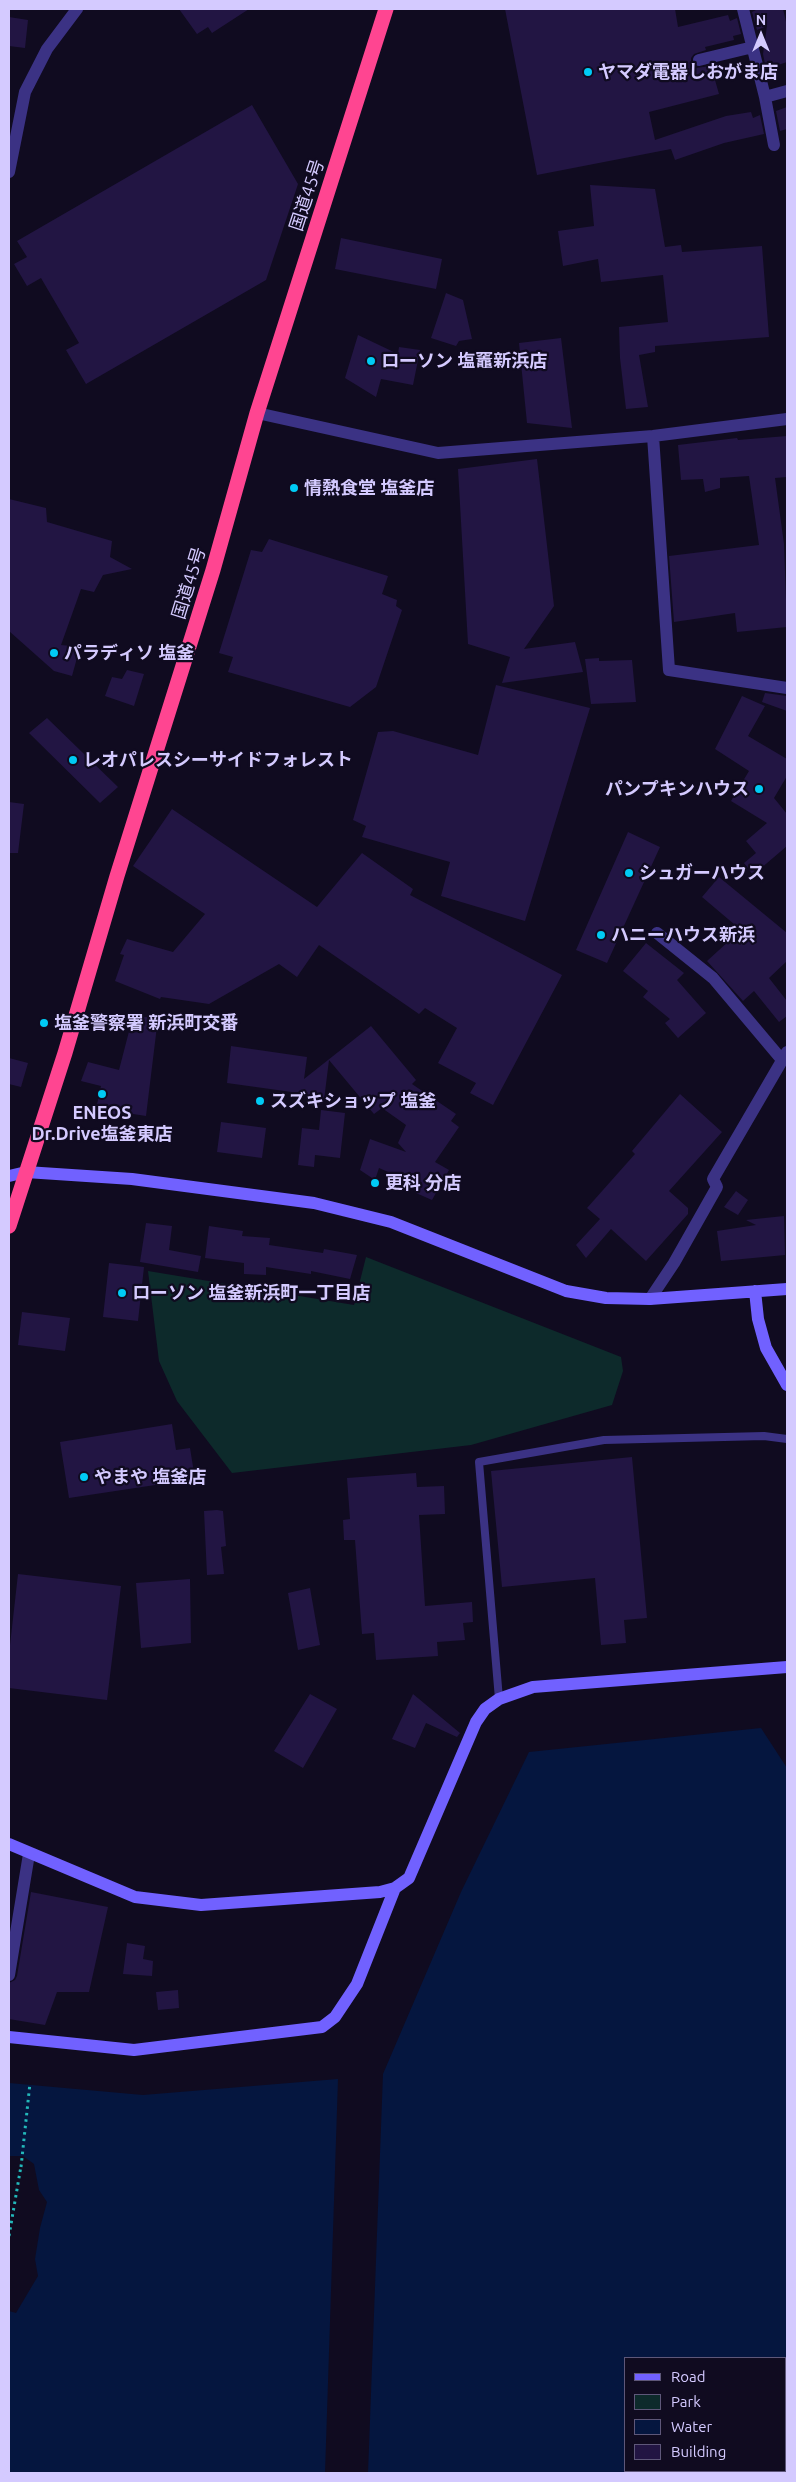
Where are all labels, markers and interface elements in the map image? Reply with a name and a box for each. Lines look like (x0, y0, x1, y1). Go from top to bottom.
north arrow (736, 10, 786, 60)
text: N (756, 12, 766, 28)
place label: ヤマダ電器しおがま店 (598, 61, 778, 83)
marker: ヤマダ電器しおがま店 (582, 66, 594, 78)
street label: 国道45号 (285, 156, 329, 234)
place label: ローソン 塩竈新浜店 (381, 350, 547, 372)
marker: ローソン 塩竈新浜店 (365, 355, 377, 367)
place label: 情熱食堂 塩釜店 (304, 477, 434, 499)
marker: 情熱食堂 塩釜店 (288, 482, 300, 494)
street label: 国道45号 (168, 544, 210, 622)
place label: パラディソ 塩釜 (64, 642, 194, 664)
marker: パラディソ 塩釜 (48, 647, 60, 659)
place label: レオパレスシーサイドフォレスト (83, 749, 353, 771)
marker: レオパレスシーサイドフォレスト (67, 754, 79, 766)
place label: パンプキンハウス (605, 778, 749, 800)
marker: パンプキンハウス (753, 783, 765, 795)
place label: シュガーハウス (639, 862, 765, 884)
marker: シュガーハウス (623, 867, 635, 879)
place label: ハニーハウス新浜 (611, 924, 755, 946)
marker: ハニーハウス新浜 (595, 929, 607, 941)
place label: 塩釜警察署 新浜町交番 (54, 1012, 238, 1034)
marker: 塩釜警察署 新浜町交番 (38, 1017, 50, 1029)
marker: ENEOS Dr.Drive塩釜東店 (96, 1088, 108, 1100)
place label: スズキショップ 塩釜 (270, 1090, 436, 1112)
marker: スズキショップ 塩釜 (254, 1095, 266, 1107)
place label: ENEOS Dr.Drive塩釜東店 (31, 1102, 173, 1144)
place label: 更科 分店 (385, 1172, 461, 1194)
marker: 更科 分店 (369, 1177, 381, 1189)
place label: ローソン 塩釜新浜町一丁目店 (132, 1282, 370, 1304)
marker: ローソン 塩釜新浜町一丁目店 (116, 1287, 128, 1299)
place label: やまや 塩釜店 (94, 1466, 206, 1488)
marker: やまや 塩釜店 (78, 1471, 90, 1483)
legend (624, 2357, 786, 2472)
text: Road (671, 2368, 706, 2385)
text: Park (671, 2393, 701, 2410)
text: Water (671, 2418, 712, 2435)
text: Building (671, 2443, 726, 2460)

